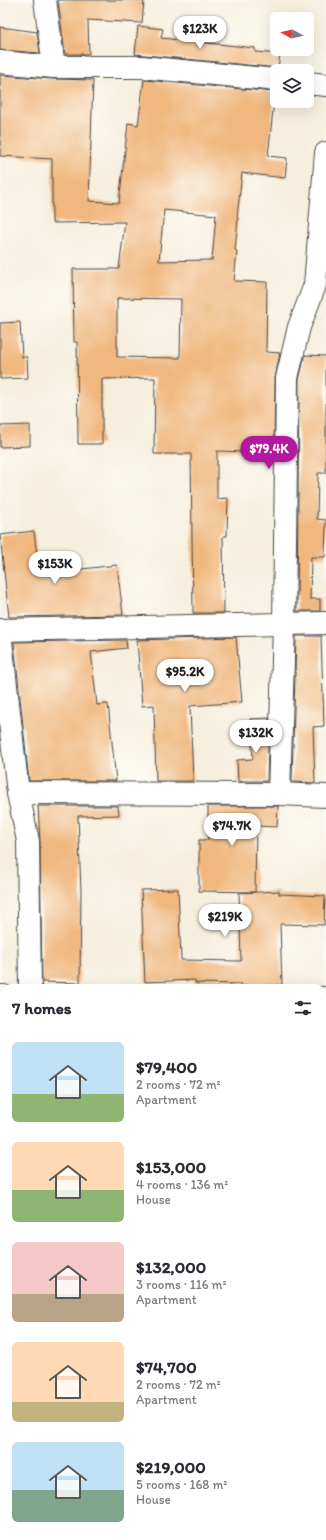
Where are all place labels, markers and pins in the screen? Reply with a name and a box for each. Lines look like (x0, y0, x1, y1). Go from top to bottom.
pin: $123K (172, 16, 228, 50)
pin: $79.4K (236, 436, 302, 470)
pin: $153K (27, 551, 83, 585)
pin: $95.2K (152, 659, 218, 693)
pin: $132K (228, 720, 284, 754)
pin: $74.7K (199, 813, 265, 847)
pin: $219K (197, 904, 253, 938)

